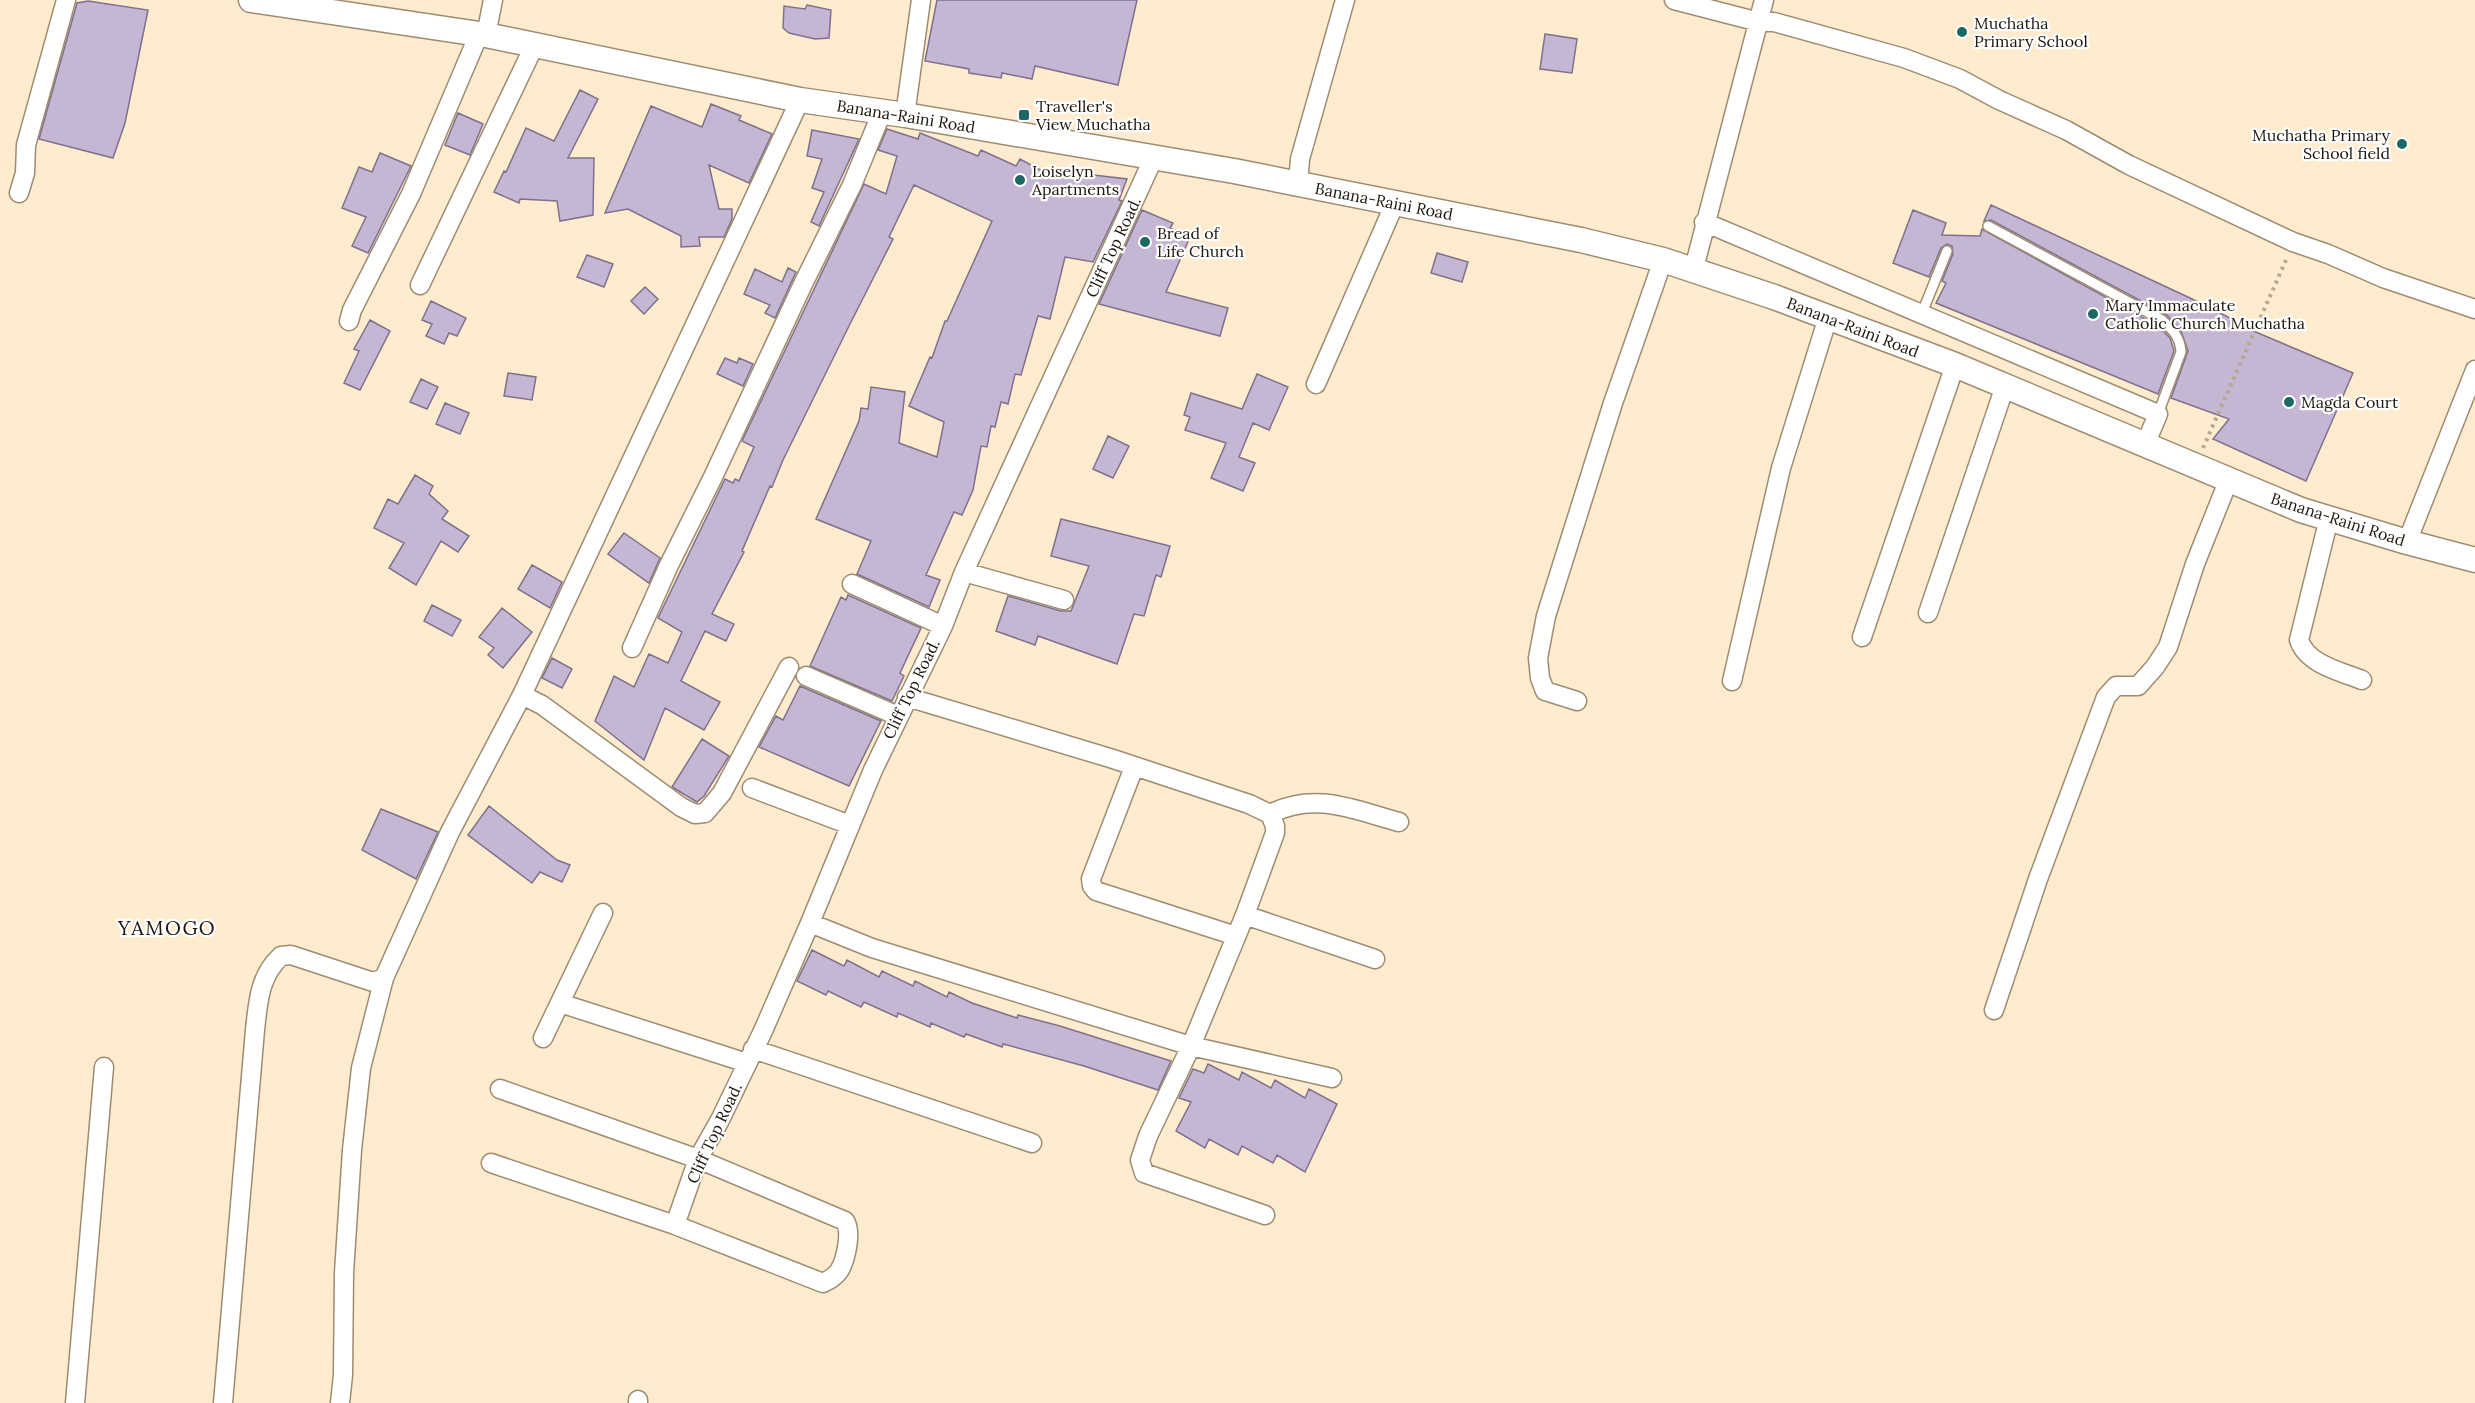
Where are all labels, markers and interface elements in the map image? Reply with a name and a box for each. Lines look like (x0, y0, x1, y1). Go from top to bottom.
place label: Muchatha Primary School (1974, 13, 2088, 51)
marker: Muchatha Primary School (1955, 25, 1969, 39)
street label: Banana-Raini Road (835, 95, 977, 137)
place label: Traveller's View Muchatha (1035, 96, 1151, 134)
marker: Traveller's View Muchatha (1017, 108, 1031, 122)
place label: Muchatha Primary School field (2252, 125, 2391, 163)
marker: Muchatha Primary School field (2395, 137, 2409, 151)
place label: Loiselyn Apartments (1031, 161, 1119, 199)
marker: Loiselyn Apartments (1013, 173, 1027, 187)
street label: Banana-Raini Road (1313, 178, 1455, 224)
street label: Cliff Top Road. (1081, 193, 1145, 301)
place label: Bread of Life Church (1157, 223, 1245, 261)
marker: Bread of Life Church (1138, 235, 1152, 249)
street label: Banana-Raini Road (1784, 293, 1922, 362)
place label: Mary Immaculate Catholic Church Muchatha (2105, 295, 2305, 333)
marker: Mary Immaculate Catholic Church Muchatha (2086, 307, 2100, 321)
place label: Magda Court (2301, 392, 2399, 412)
marker: Magda Court (2282, 395, 2296, 409)
street label: Banana-Raini Road (2268, 488, 2408, 550)
street label: Cliff Top Road. (878, 636, 944, 742)
district label: YAMOGO (117, 915, 216, 940)
street label: Cliff Top Road. (682, 1079, 746, 1187)

